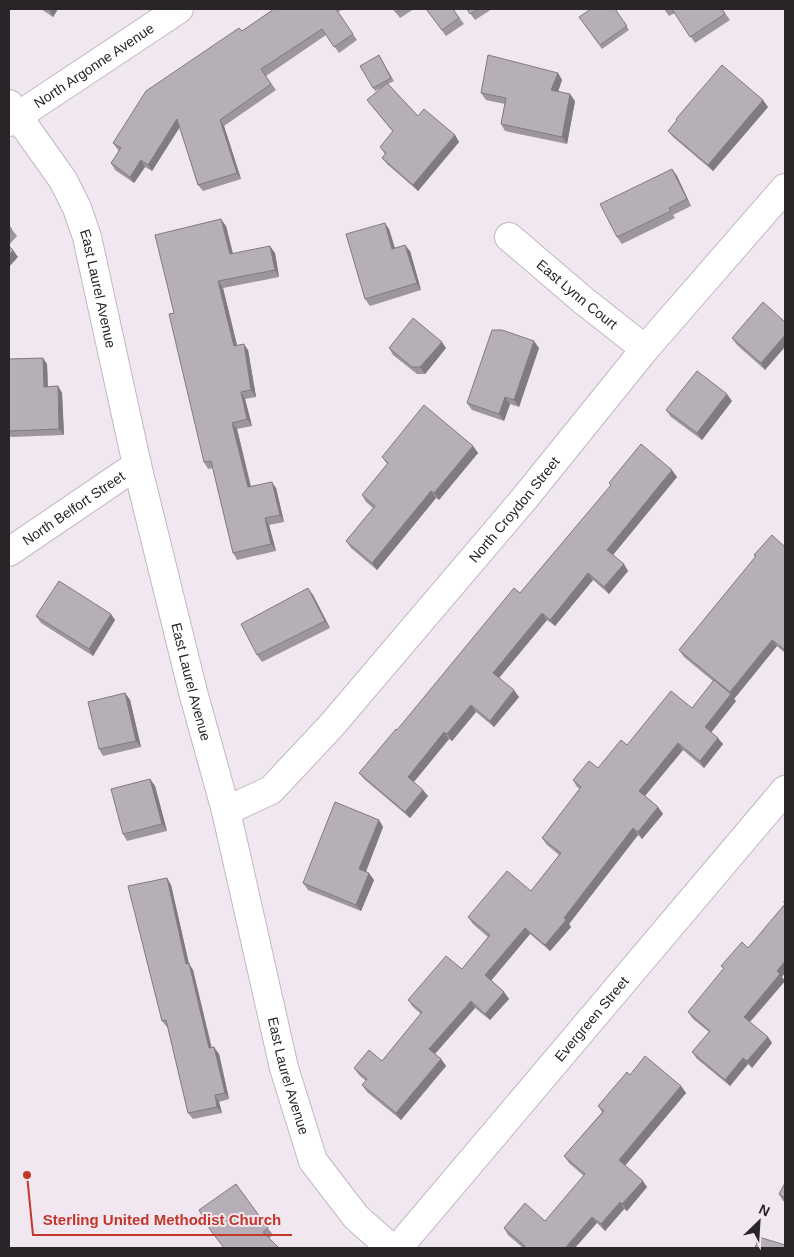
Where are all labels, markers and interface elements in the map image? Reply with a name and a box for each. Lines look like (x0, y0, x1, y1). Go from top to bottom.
street label: North Argonne Avenue (31, 20, 157, 111)
street label: East Laurel Avenue (77, 227, 119, 350)
street label: East Lynn Court (533, 256, 621, 332)
street label: North Croydon Street (466, 454, 563, 566)
street label: North Belfort Street (19, 468, 128, 548)
street label: East Laurel Avenue (168, 621, 214, 743)
street label: Evergreen Street (551, 973, 632, 1064)
street label: East Laurel Avenue (265, 1015, 312, 1137)
north arrow (734, 1197, 784, 1247)
text: N (757, 1201, 772, 1220)
callout: Sterling United Methodist Church (33, 1205, 292, 1235)
text: Sterling United Methodist Church (43, 1211, 281, 1228)

